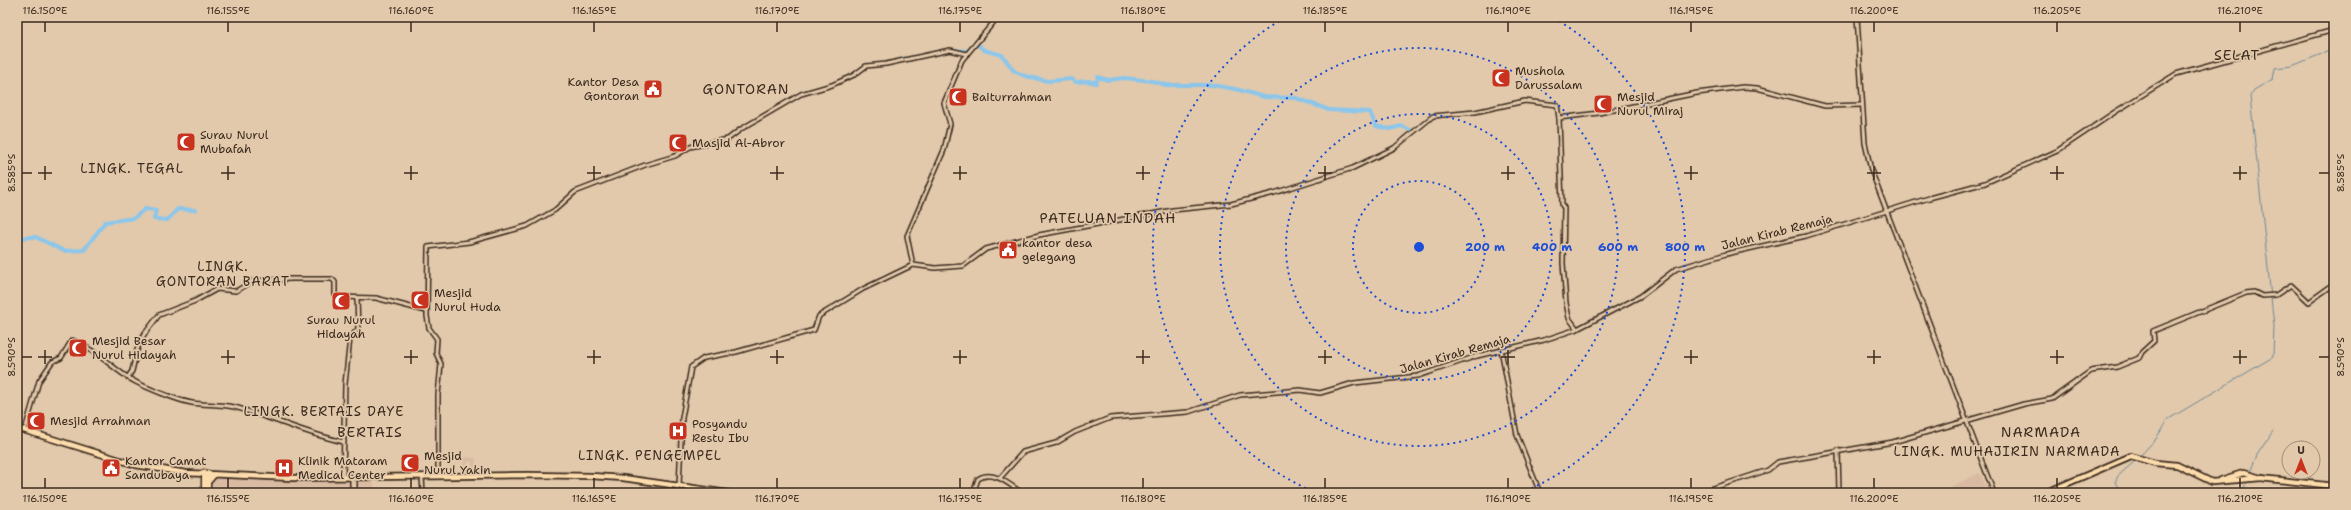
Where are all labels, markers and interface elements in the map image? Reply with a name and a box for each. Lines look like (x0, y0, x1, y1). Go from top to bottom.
text: 116.150°E (23, 4, 67, 17)
text: 116.155°E (206, 4, 250, 17)
text: 116.160°E (388, 4, 434, 17)
text: 116.165°E (572, 4, 616, 17)
text: 116.170°E (754, 4, 800, 17)
text: 116.175°E (938, 4, 982, 17)
text: 116.180°E (1120, 4, 1166, 17)
text: 116.185°E (1303, 4, 1347, 17)
text: 116.190°E (1485, 4, 1531, 17)
text: 116.195°E (1669, 4, 1713, 17)
text: 116.200°E (1850, 4, 1898, 17)
text: 116.205°E (2033, 4, 2081, 17)
text: 116.210°E (2217, 4, 2263, 17)
district label: SELAT (2214, 46, 2260, 64)
place label: Mushola Darussalam (1515, 63, 1582, 93)
mosque icon: Mushola Darussalam (1490, 67, 1512, 89)
place label: Kantor Desa Gontoran (567, 74, 640, 104)
public building icon: Kantor Desa Gontoran (642, 78, 664, 100)
district label: GONTORAN (703, 80, 789, 98)
mosque icon: Baiturrahman (947, 86, 969, 108)
place label: Baiturrahman (972, 89, 1052, 105)
place label: Mesjid Nurul Miraj (1617, 89, 1683, 119)
mosque icon: Mesjid Nurul Miraj (1592, 93, 1614, 115)
place label: Surau Nurul Mubafah (200, 127, 269, 157)
mosque icon: Surau Nurul Mubafah (175, 131, 197, 153)
mosque icon: Masjid Al-Abror (667, 132, 689, 154)
place label: Masjid Al-Abror (692, 135, 785, 151)
text: 8.585°S (5, 153, 18, 192)
text: 8.585°S (2334, 153, 2347, 192)
district label: LINGK. TEGAL (80, 160, 184, 177)
district label: PATELUAN INDAH (1040, 209, 1176, 227)
street label: Jalan Kirab Remaja (1720, 210, 1835, 254)
place label: kantor desa gelegang (1022, 235, 1093, 265)
public building icon: kantor desa gelegang (997, 239, 1019, 261)
text: 200 m (1465, 239, 1505, 255)
text: 400 m (1532, 239, 1572, 255)
text: 600 m (1598, 239, 1638, 255)
text: 800 m (1665, 239, 1705, 255)
centre of rings (1412, 240, 1426, 254)
district label: LINGK. GONTORAN BARAT (156, 258, 290, 290)
place label: Mesjid Nurul Huda (434, 285, 501, 315)
mosque icon: Mesjid Nurul Huda (409, 289, 431, 311)
mosque icon: Surau Nurul Hidayah (330, 290, 352, 312)
place label: Surau Nurul Hidayah (307, 312, 376, 342)
street label: Jalan Kirab Remaja (1398, 330, 1513, 377)
place label: Mesjid Besar Nurul Hidayah (92, 333, 177, 363)
text: 8.590°S (5, 337, 18, 377)
mosque icon: Mesjid Besar Nurul Hidayah (67, 337, 89, 359)
text: 8.590°S (2334, 337, 2347, 377)
district label: LINGK. BERTAIS DAYE (244, 403, 404, 420)
mosque icon: Mesjid Arrahman (25, 410, 47, 432)
place label: Mesjid Arrahman (50, 413, 151, 429)
place label: Posyandu Restu Ibu (692, 416, 749, 446)
hospital icon: Posyandu Restu Ibu (667, 420, 689, 442)
district label: BERTAIS (337, 423, 403, 441)
district label: NARMADA (2001, 423, 2081, 441)
north arrow (2281, 440, 2321, 480)
district label: LINGK. MUHAJIRIN NARMADA (1894, 443, 2120, 460)
text: U (2297, 443, 2305, 458)
district label: LINGK. PENGEMPEL (578, 447, 722, 464)
place label: Mesjid Nurul Yakin (424, 448, 491, 478)
mosque icon: Mesjid Nurul Yakin (399, 452, 421, 474)
place label: Kantor Camat Sandubaya (125, 453, 206, 483)
place label: Klinik Mataram Medical Center (298, 453, 387, 483)
public building icon: Kantor Camat Sandubaya (100, 457, 122, 479)
hospital icon: Klinik Mataram Medical Center (273, 457, 295, 479)
text: 116.150°E (23, 492, 67, 505)
text: 116.155°E (206, 492, 250, 505)
text: 116.160°E (388, 492, 434, 505)
text: 116.165°E (572, 492, 616, 505)
text: 116.170°E (754, 492, 800, 505)
text: 116.175°E (938, 492, 982, 505)
text: 116.180°E (1120, 492, 1166, 505)
text: 116.185°E (1303, 492, 1347, 505)
text: 116.190°E (1485, 492, 1531, 505)
text: 116.195°E (1669, 492, 1713, 505)
text: 116.200°E (1850, 492, 1898, 505)
text: 116.205°E (2033, 492, 2081, 505)
text: 116.210°E (2217, 492, 2263, 505)

